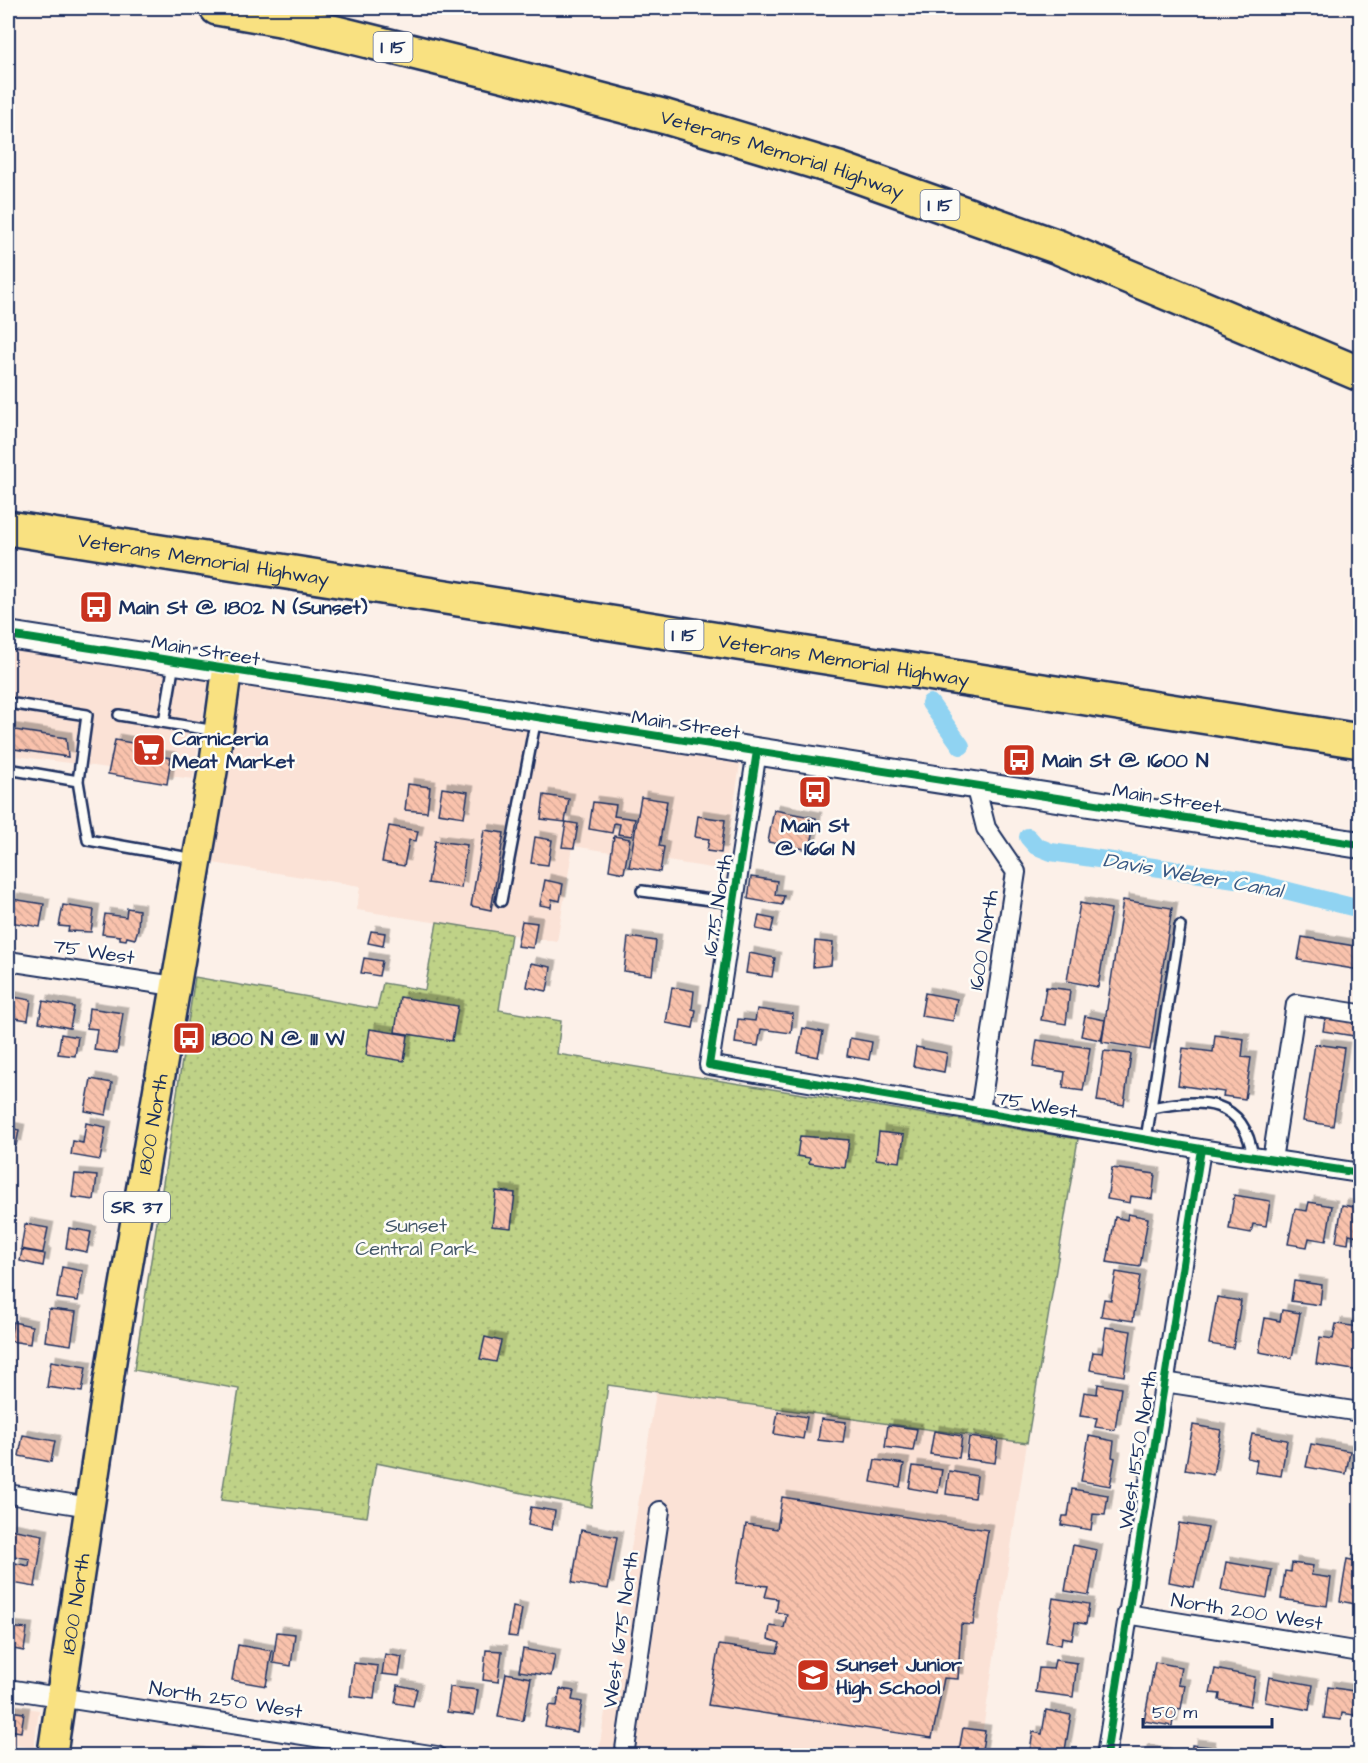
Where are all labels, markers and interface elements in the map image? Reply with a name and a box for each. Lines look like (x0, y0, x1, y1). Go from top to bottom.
road number: I 15 (374, 32, 412, 62)
street label: Veterans Memorial Highway (657, 103, 908, 207)
road number: I 15 (920, 190, 960, 220)
street label: Veterans Memorial Highway (76, 526, 331, 594)
bus stop icon: Main St @ 1802 N (Sunset) (78, 589, 114, 625)
place label: Main St @ 1802 N (Sunset) (119, 594, 368, 622)
road number: I 15 (664, 620, 704, 650)
street label: Veterans Memorial Highway (716, 627, 971, 695)
street label: Main Street (150, 629, 262, 673)
street label: Main Street (630, 704, 742, 746)
place label: Carniceria Meat Market (172, 725, 295, 776)
supermarket icon: Carniceria Meat Market (131, 732, 167, 768)
bus stop icon: Main St @ 1600 N (1001, 742, 1037, 778)
place label: Main St @ 1600 N (1042, 747, 1209, 775)
bus stop icon: Main St @ 1661 N (797, 774, 833, 810)
street label: Main Street (1111, 777, 1223, 821)
place label: Main St @ 1661 N (775, 812, 855, 863)
water label: Davis Weber Canal (1101, 845, 1288, 906)
street label: 1675 North (696, 852, 740, 958)
street label: 1600 North (962, 888, 1006, 992)
street label: 75 West (51, 932, 137, 972)
bus stop icon: 1800 N @ 111 W (171, 1020, 207, 1056)
place label: 1800 N @ 111 W (212, 1025, 345, 1053)
street label: 1800 North (131, 1072, 176, 1177)
street label: 75 West (994, 1084, 1080, 1126)
road number: SR 37 (104, 1192, 170, 1222)
park label: Sunset Central Park (355, 1212, 477, 1263)
street label: West 1550 North (1112, 1369, 1164, 1531)
street label: West 1675 North (596, 1550, 646, 1710)
street label: 1800 North (55, 1551, 97, 1656)
street label: North 200 West (1169, 1586, 1325, 1638)
place label: Sunset Junior High School (835, 1651, 963, 1703)
school or university icon: Sunset Junior High School (795, 1657, 831, 1693)
street label: North 250 West (147, 1674, 304, 1726)
scale bar (1143, 1691, 1272, 1729)
text: 50 m (1152, 1700, 1197, 1725)

